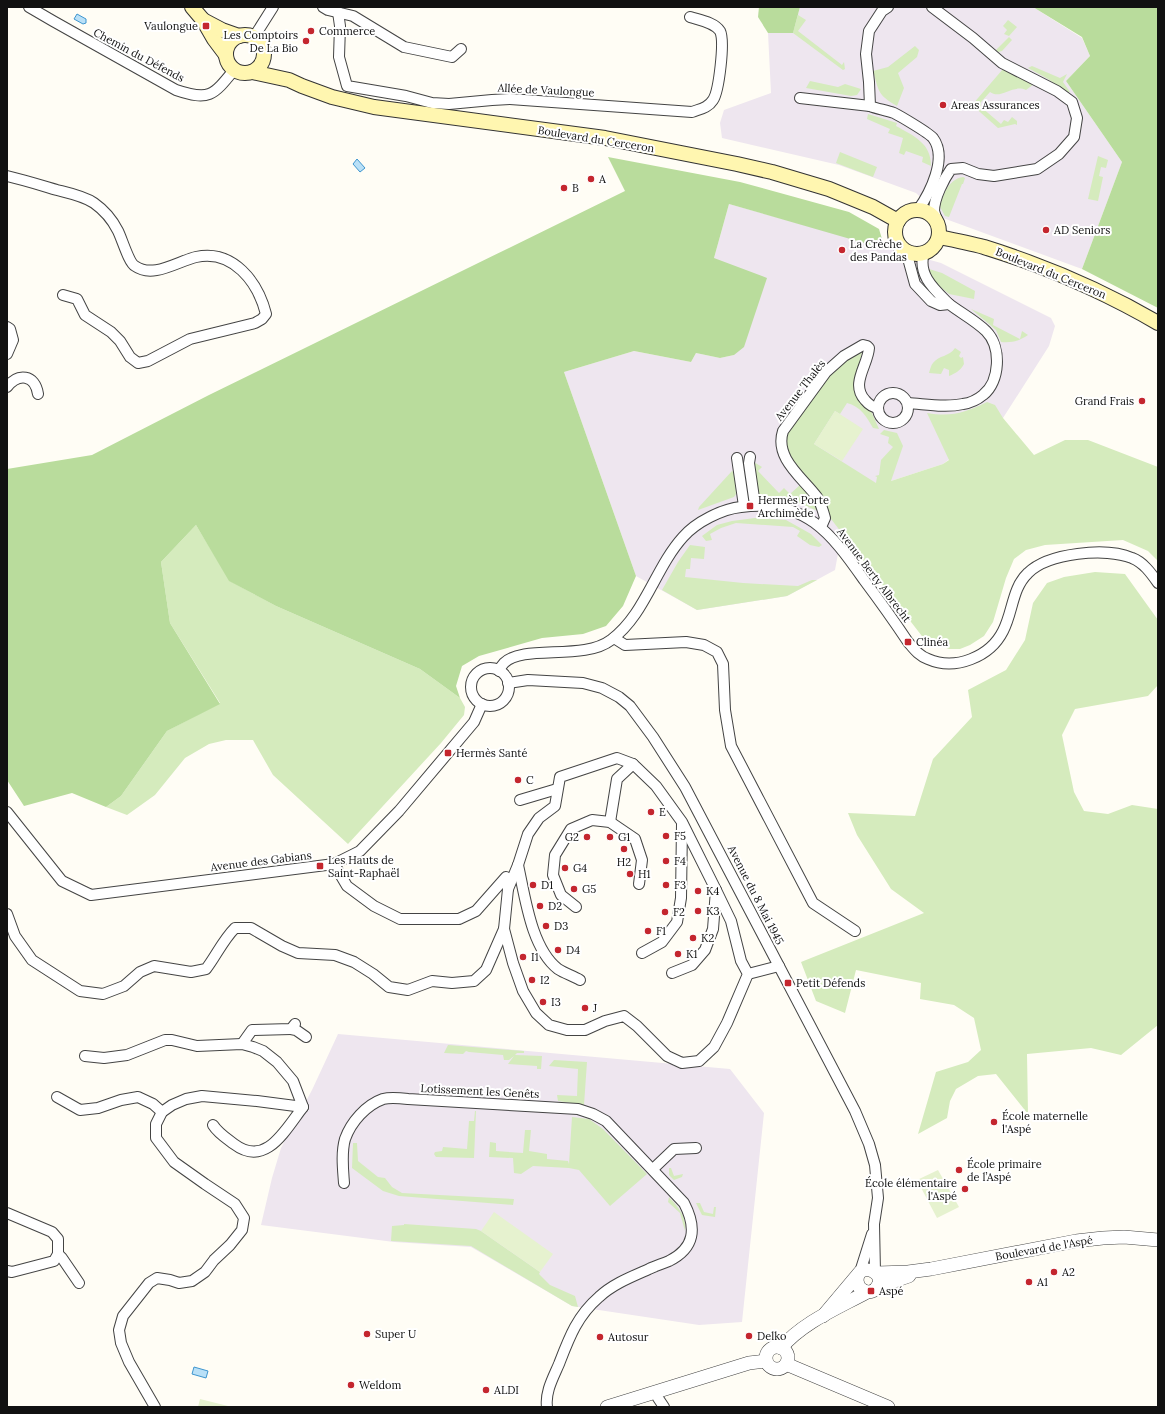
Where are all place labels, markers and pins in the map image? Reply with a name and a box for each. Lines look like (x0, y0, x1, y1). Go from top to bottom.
place label: Vaulongue (143, 19, 198, 33)
marker: Vaulongue (201, 21, 211, 31)
place label: Commerce (319, 24, 375, 38)
marker: Commerce (306, 26, 316, 36)
place label: Les Comptoirs De La Bio (224, 28, 298, 55)
marker: Les Comptoirs De La Bio (301, 36, 311, 46)
place label: Areas Assurances (950, 98, 1040, 112)
marker: Areas Assurances (938, 100, 948, 110)
place label: A (598, 172, 607, 186)
marker: A (586, 174, 596, 184)
place label: B (572, 181, 579, 195)
marker: B (559, 183, 569, 193)
place label: AD Seniors (1053, 223, 1110, 237)
marker: AD Seniors (1041, 225, 1051, 235)
place label: La Crèche des Pandas (850, 237, 907, 264)
marker: La Crèche des Pandas (837, 245, 847, 255)
place label: Grand Frais (1075, 394, 1134, 408)
marker: Grand Frais (1137, 396, 1147, 406)
place label: Hermès Porte Archimède (757, 493, 829, 520)
marker: Hermès Porte Archimède (745, 501, 755, 511)
place label: Clinéa (916, 635, 948, 649)
marker: Clinéa (903, 637, 913, 647)
place label: Hermès Santé (456, 746, 528, 760)
marker: Hermès Santé (443, 748, 453, 758)
place label: C (526, 773, 534, 787)
marker: C (513, 775, 523, 785)
place label: E (659, 805, 666, 819)
marker: E (646, 807, 656, 817)
place label: F5 (674, 829, 686, 843)
place label: G2 (565, 830, 579, 844)
place label: G1 (618, 830, 630, 844)
marker: F5 (661, 831, 671, 841)
marker: G2 (582, 832, 592, 842)
marker: G1 (605, 832, 615, 842)
marker: H2 (619, 844, 629, 854)
place label: Les Hauts de Saint-Raphaël (328, 853, 399, 880)
place label: F4 (674, 854, 686, 868)
place label: H2 (617, 855, 631, 869)
marker: F4 (661, 856, 671, 866)
marker: Les Hauts de Saint-Raphaël (315, 861, 325, 871)
place label: G4 (573, 861, 587, 875)
marker: G4 (560, 863, 570, 873)
place label: H1 (638, 867, 651, 881)
marker: H1 (625, 869, 635, 879)
place label: D1 (541, 878, 553, 892)
place label: F3 (674, 878, 686, 892)
marker: D1 (528, 880, 538, 890)
marker: F3 (661, 880, 671, 890)
place label: G5 (582, 882, 596, 896)
marker: G5 (569, 884, 579, 894)
place label: K4 (706, 884, 720, 898)
marker: K4 (693, 886, 703, 896)
place label: D2 (548, 899, 562, 913)
marker: D2 (535, 901, 545, 911)
place label: K3 (706, 904, 720, 918)
place label: F2 (673, 905, 685, 919)
marker: K3 (693, 906, 703, 916)
marker: F2 (660, 907, 670, 917)
place label: D3 (554, 919, 568, 933)
marker: D3 (541, 921, 551, 931)
place label: F1 (656, 924, 666, 938)
marker: F1 (643, 926, 653, 936)
place label: K2 (701, 931, 715, 945)
marker: K2 (688, 933, 698, 943)
place label: D4 (566, 943, 580, 957)
marker: D4 (553, 945, 563, 955)
place label: K1 (686, 947, 698, 961)
marker: K1 (673, 949, 683, 959)
place label: I1 (531, 950, 539, 964)
marker: I1 (518, 952, 528, 962)
place label: I2 (540, 973, 550, 987)
marker: I2 (527, 975, 537, 985)
place label: Petit Défends (796, 976, 865, 990)
marker: Petit Défends (783, 978, 793, 988)
place label: I3 (551, 995, 561, 1009)
marker: I3 (538, 997, 548, 1007)
place label: J (592, 1001, 597, 1015)
marker: J (580, 1003, 590, 1013)
place label: École maternelle l'Aspé (1002, 1109, 1088, 1136)
marker: École maternelle l'Aspé (989, 1117, 999, 1127)
place label: École primaire de l’Aspé (967, 1157, 1042, 1184)
marker: École primaire de l’Aspé (954, 1165, 964, 1175)
place label: École élémentaire l'Aspé (865, 1176, 957, 1203)
marker: École élémentaire l'Aspé (960, 1184, 970, 1194)
place label: A2 (1061, 1265, 1075, 1279)
marker: A2 (1049, 1267, 1059, 1277)
place label: A1 (1036, 1275, 1048, 1289)
marker: A1 (1024, 1277, 1034, 1287)
place label: Aspé (878, 1284, 904, 1298)
marker: Aspé (866, 1286, 876, 1296)
place label: Super U (375, 1327, 416, 1341)
marker: Super U (362, 1329, 372, 1339)
place label: Delko (757, 1329, 786, 1343)
place label: Autosur (607, 1330, 649, 1344)
marker: Delko (744, 1331, 754, 1341)
marker: Autosur (595, 1332, 605, 1342)
place label: Weldom (359, 1378, 401, 1392)
marker: Weldom (346, 1380, 356, 1390)
place label: ALDI (493, 1383, 519, 1397)
marker: ALDI (481, 1385, 491, 1395)

